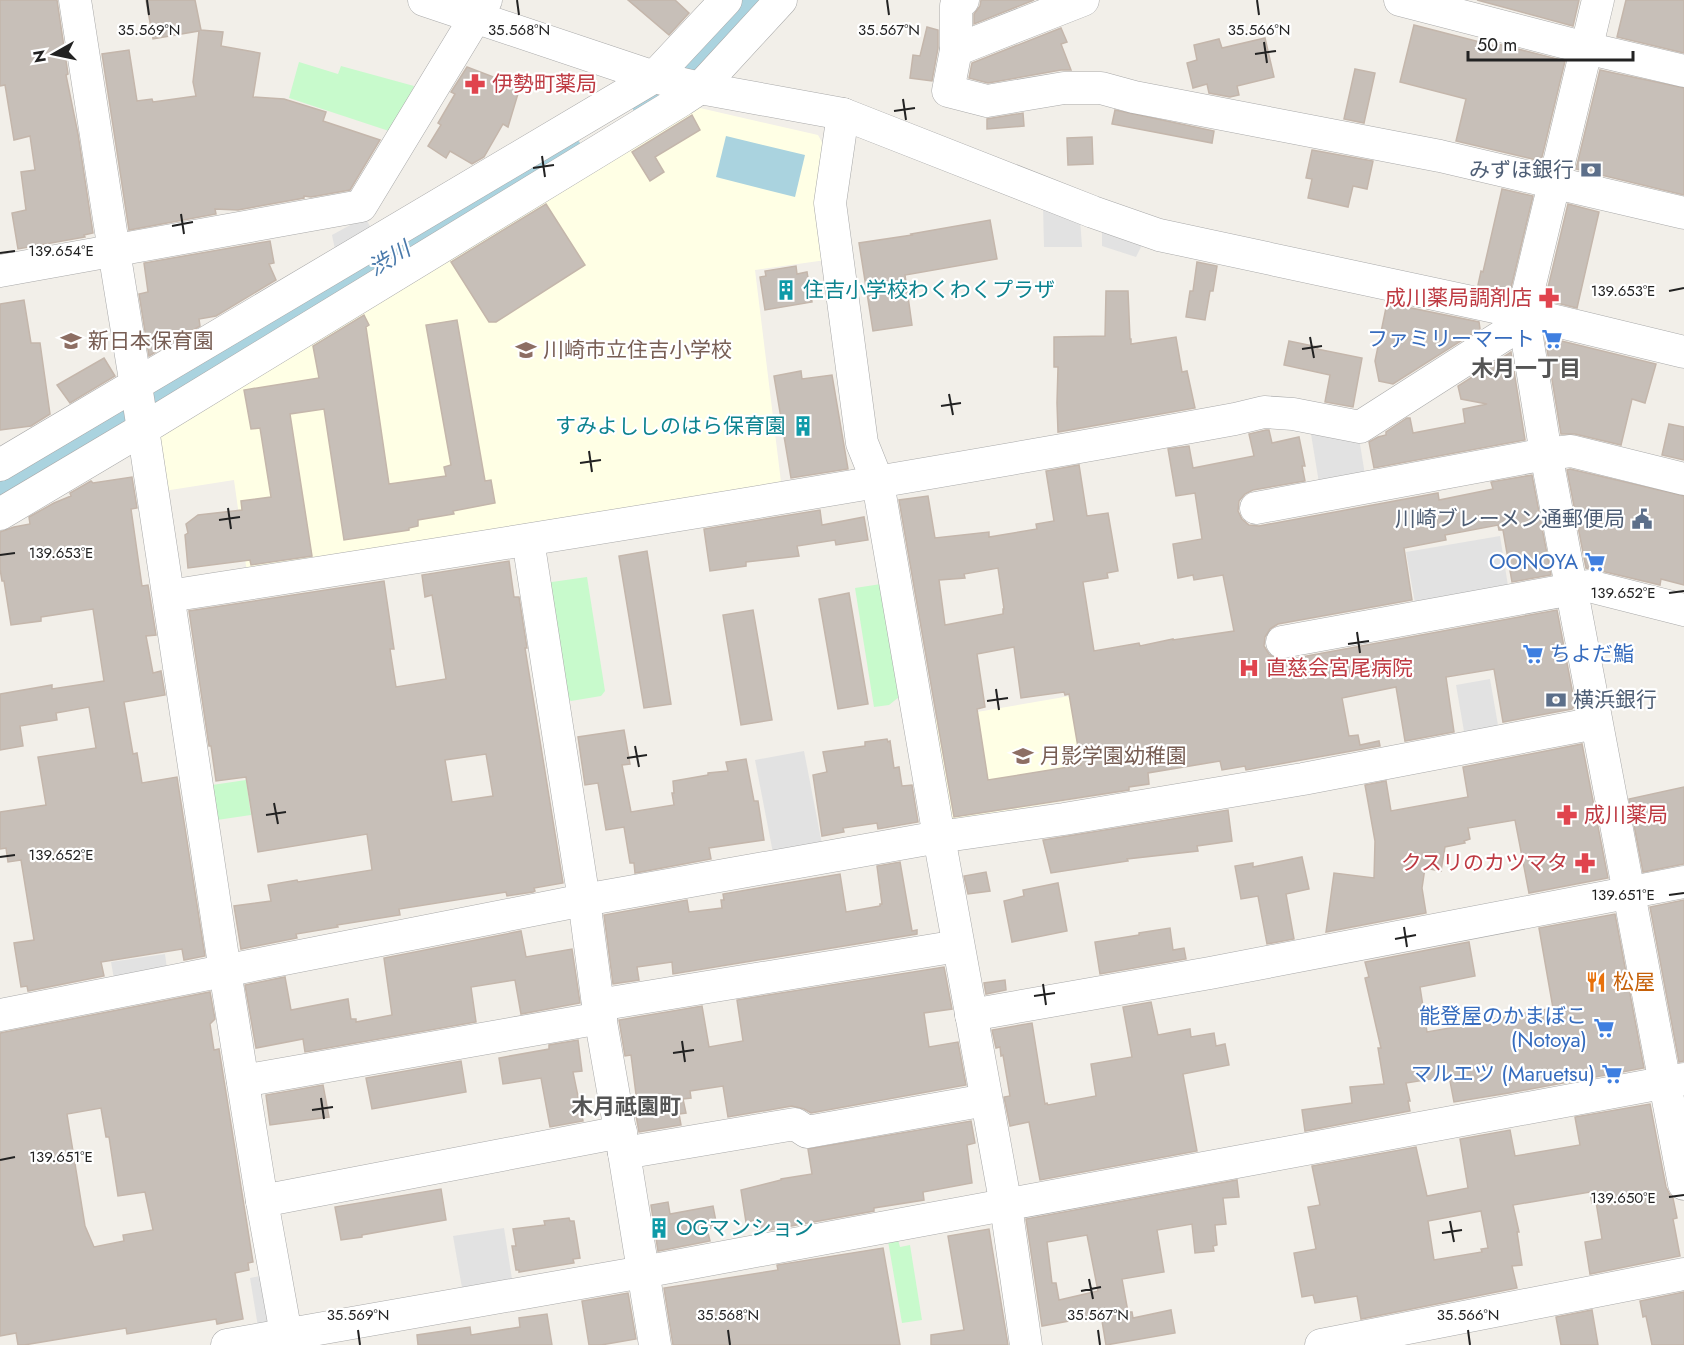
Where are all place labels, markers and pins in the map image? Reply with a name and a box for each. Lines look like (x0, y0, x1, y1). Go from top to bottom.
place label: 伊勢町薬局 (492, 69, 597, 99)
pharmacy icon: 伊勢町薬局 (463, 72, 487, 96)
place label: みずほ銀行 (1469, 155, 1574, 185)
bank icon: みずほ銀行 (1579, 158, 1603, 182)
place label: 住吉小学校わくわくプラザ (803, 275, 1055, 305)
building icon: 住吉小学校わくわくプラザ (774, 278, 798, 302)
place label: 成川薬局調剤店 (1385, 283, 1532, 313)
pharmacy icon: 成川薬局調剤店 (1537, 286, 1561, 310)
place label: ファミリーマート (1367, 324, 1535, 354)
place label: 新日本保育園 (88, 326, 214, 356)
supermarket icon: ファミリーマート (1540, 327, 1564, 351)
school or university icon: 新日本保育園 (59, 329, 83, 353)
place label: 川崎市立住吉小学校 (543, 335, 732, 365)
school or university icon: 川崎市立住吉小学校 (514, 338, 538, 362)
place label: すみよししのはら保育園 (555, 411, 786, 441)
building icon: すみよししのはら保育園 (791, 414, 815, 438)
place label: 川崎ブレーメン通郵便局 (1395, 504, 1625, 534)
public building icon: 川崎ブレーメン通郵便局 (1630, 507, 1654, 531)
place label: OONOYA (1489, 547, 1578, 577)
supermarket icon: OONOYA (1583, 550, 1607, 574)
place label: ちよだ鮨 (1550, 639, 1634, 669)
supermarket icon: ちよだ鮨 (1521, 642, 1545, 666)
place label: 直慈会宮尾病院 (1266, 653, 1413, 683)
hospital icon: 直慈会宮尾病院 (1237, 656, 1261, 680)
place label: 横浜銀行 (1573, 685, 1657, 715)
bank icon: 横浜銀行 (1544, 688, 1568, 712)
place label: 月影学園幼稚園 (1040, 741, 1187, 771)
school or university icon: 月影学園幼稚園 (1011, 744, 1035, 768)
place label: 成川薬局 (1584, 800, 1668, 830)
pharmacy icon: 成川薬局 (1555, 803, 1579, 827)
place label: クスリのカツマタ (1401, 848, 1568, 878)
pharmacy icon: クスリのカツマタ (1573, 851, 1597, 875)
place label: 松屋 (1613, 967, 1655, 997)
restaurant icon: 松屋 (1584, 970, 1608, 994)
place label: 能登屋のかまぼこ (Notoya) (1419, 1001, 1587, 1055)
supermarket icon: 能登屋のかまぼこ (Notoya) (1592, 1016, 1616, 1040)
place label: マルエツ (Maruetsu) (1411, 1059, 1595, 1089)
supermarket icon: マルエツ (Maruetsu) (1600, 1062, 1624, 1086)
place label: OGマンション (676, 1213, 814, 1243)
building icon: OGマンション (647, 1216, 671, 1240)

